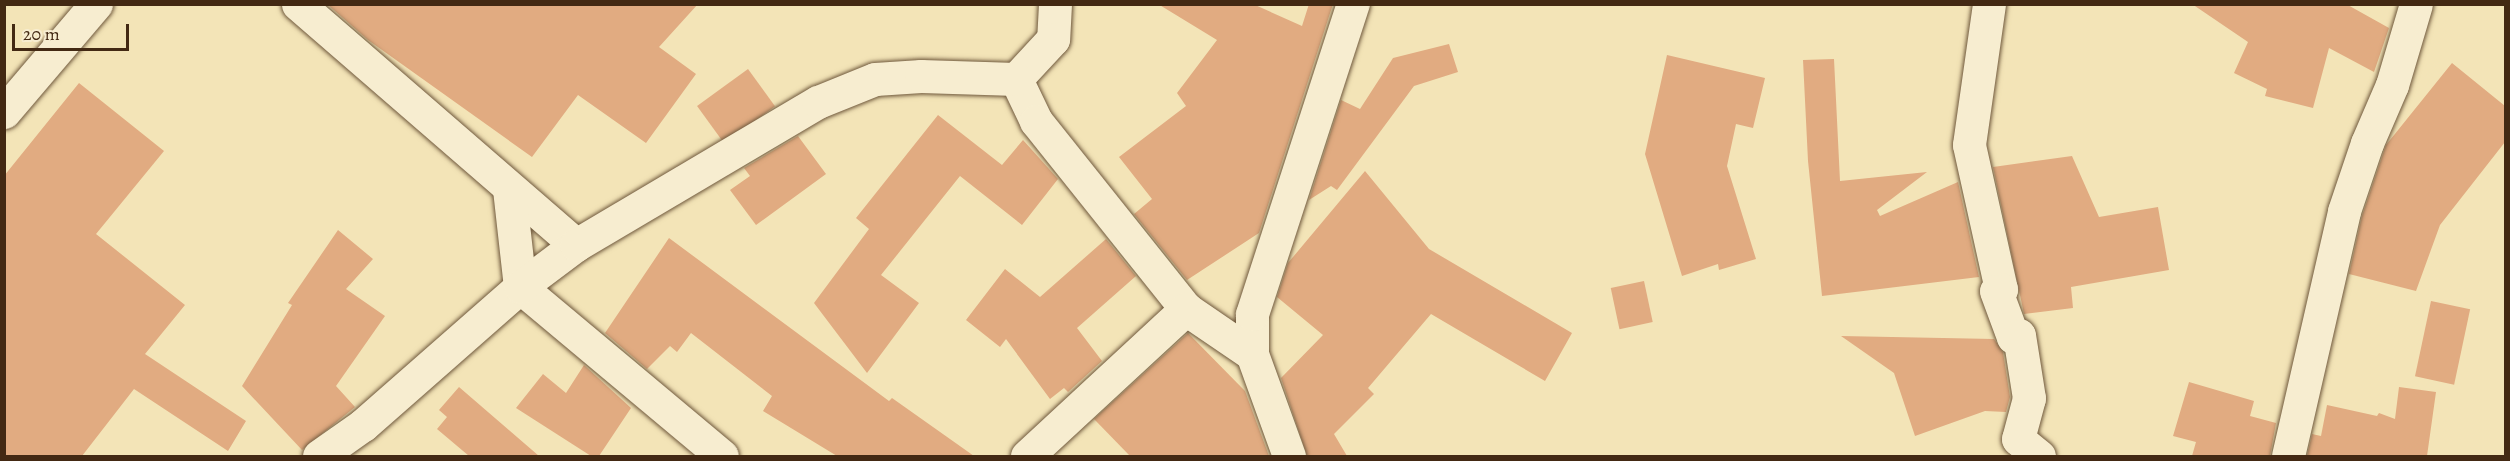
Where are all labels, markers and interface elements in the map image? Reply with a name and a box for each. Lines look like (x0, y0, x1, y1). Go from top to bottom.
scale bar (15, 12, 132, 50)
text: 20 m (23, 22, 60, 46)

